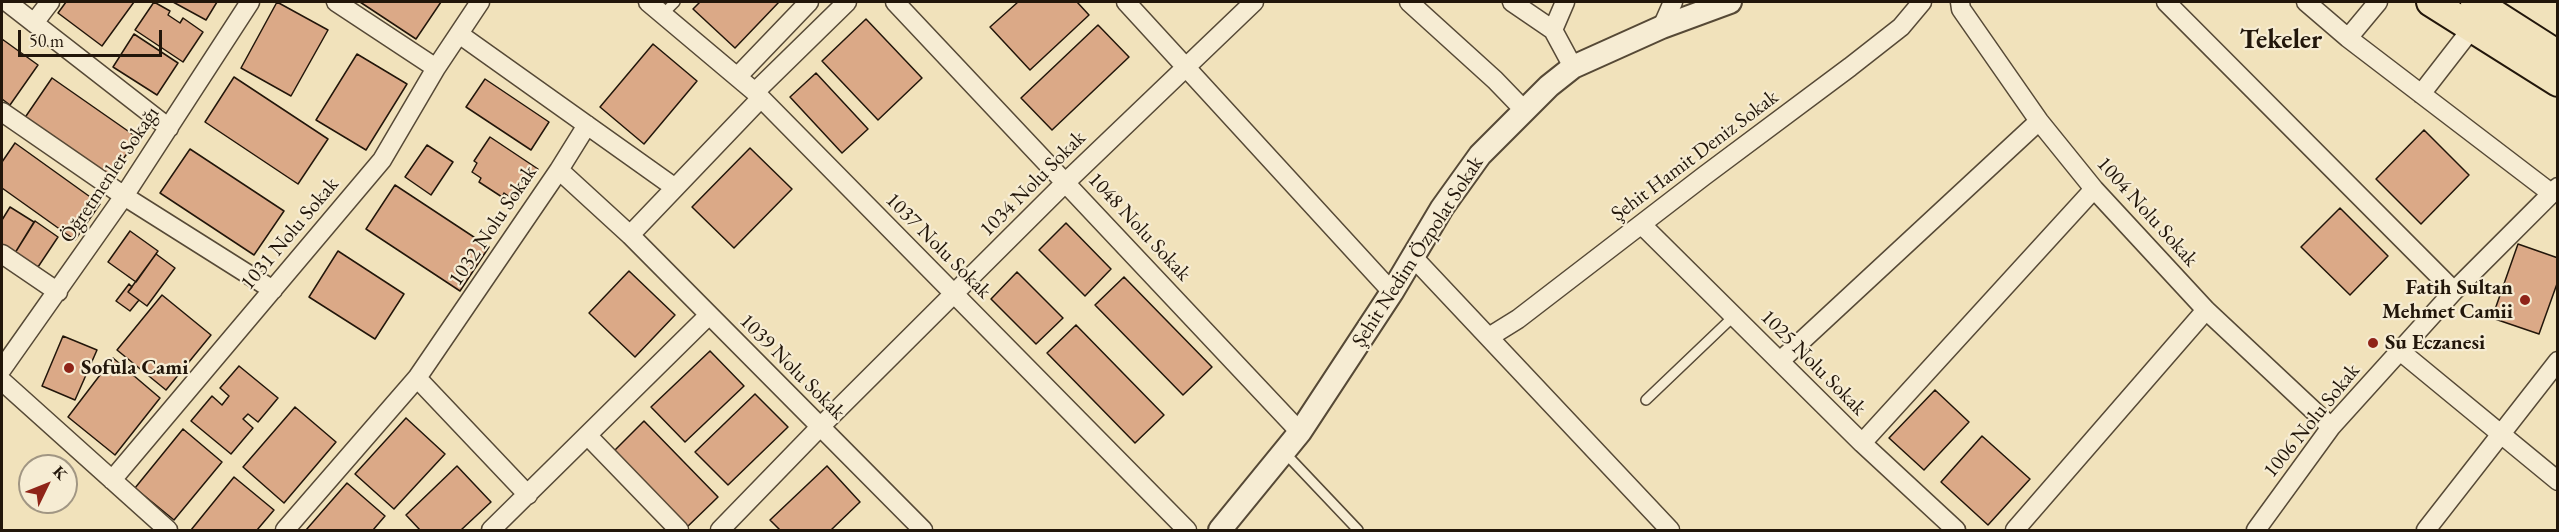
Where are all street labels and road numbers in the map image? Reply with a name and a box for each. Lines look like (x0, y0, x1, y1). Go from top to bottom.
street label: Şehit Hamit Deniz Sokak (1606, 85, 1784, 227)
street label: Öğretmenler Sokağı (55, 102, 165, 248)
street label: 1034 Nolu Sokak (975, 126, 1091, 242)
street label: Şehit Nedim Özpolat Sokak (1347, 152, 1489, 352)
street label: 1004 Nolu Sokak (2091, 152, 2203, 272)
street label: 1032 Nolu Sokak (444, 161, 542, 291)
street label: 1048 Nolu Sokak (1082, 167, 1196, 287)
street label: 1031 Nolu Sokak (236, 172, 344, 296)
street label: 1037 Nolu Sokak (880, 188, 996, 304)
street label: 1025 Nolu Sokak (1755, 305, 1871, 421)
street label: 1039 Nolu Sokak (734, 309, 850, 425)
street label: 1006 Nolu Sokak (2258, 359, 2366, 483)

